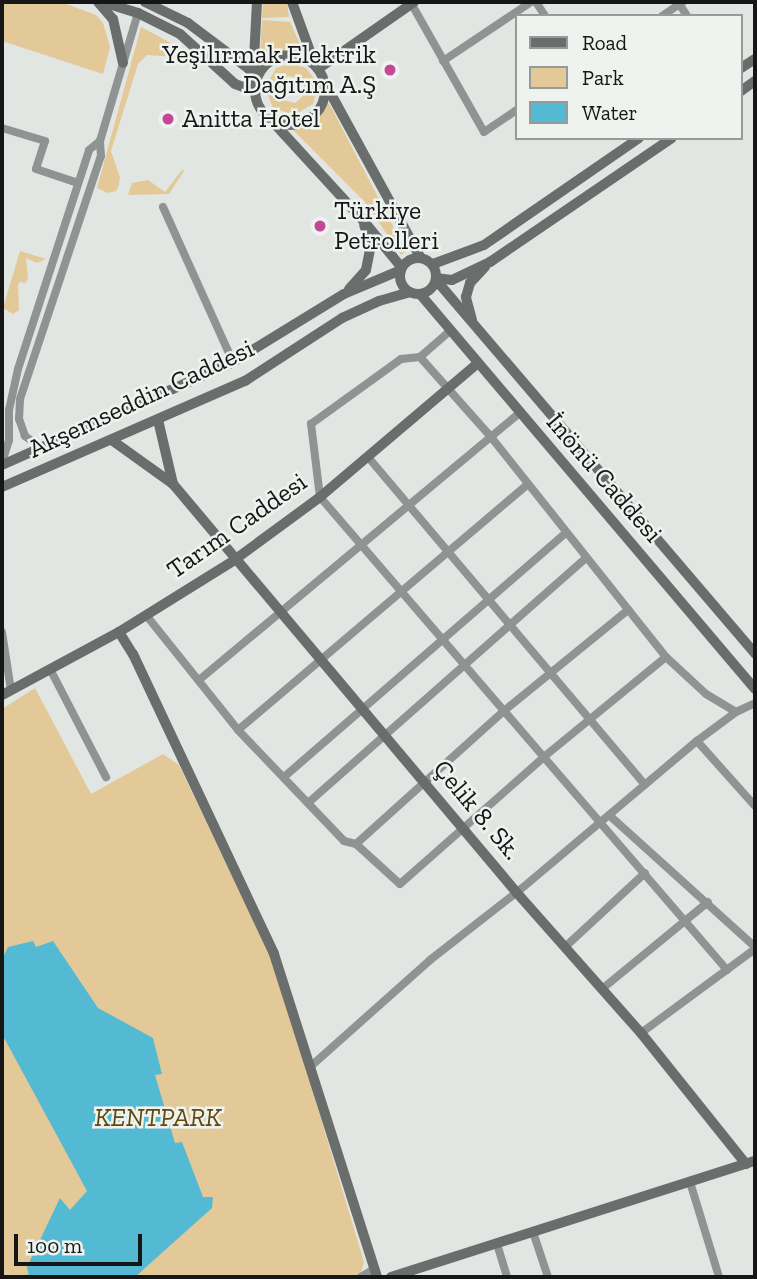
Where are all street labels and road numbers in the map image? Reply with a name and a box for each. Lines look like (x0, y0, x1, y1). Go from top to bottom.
street label: Akşemseddin Caddesi (23, 333, 259, 465)
street label: İnönü Caddesi (539, 407, 669, 549)
street label: Tarım Caddesi (161, 466, 313, 586)
street label: Çelik 8. Sk. (426, 754, 528, 866)

